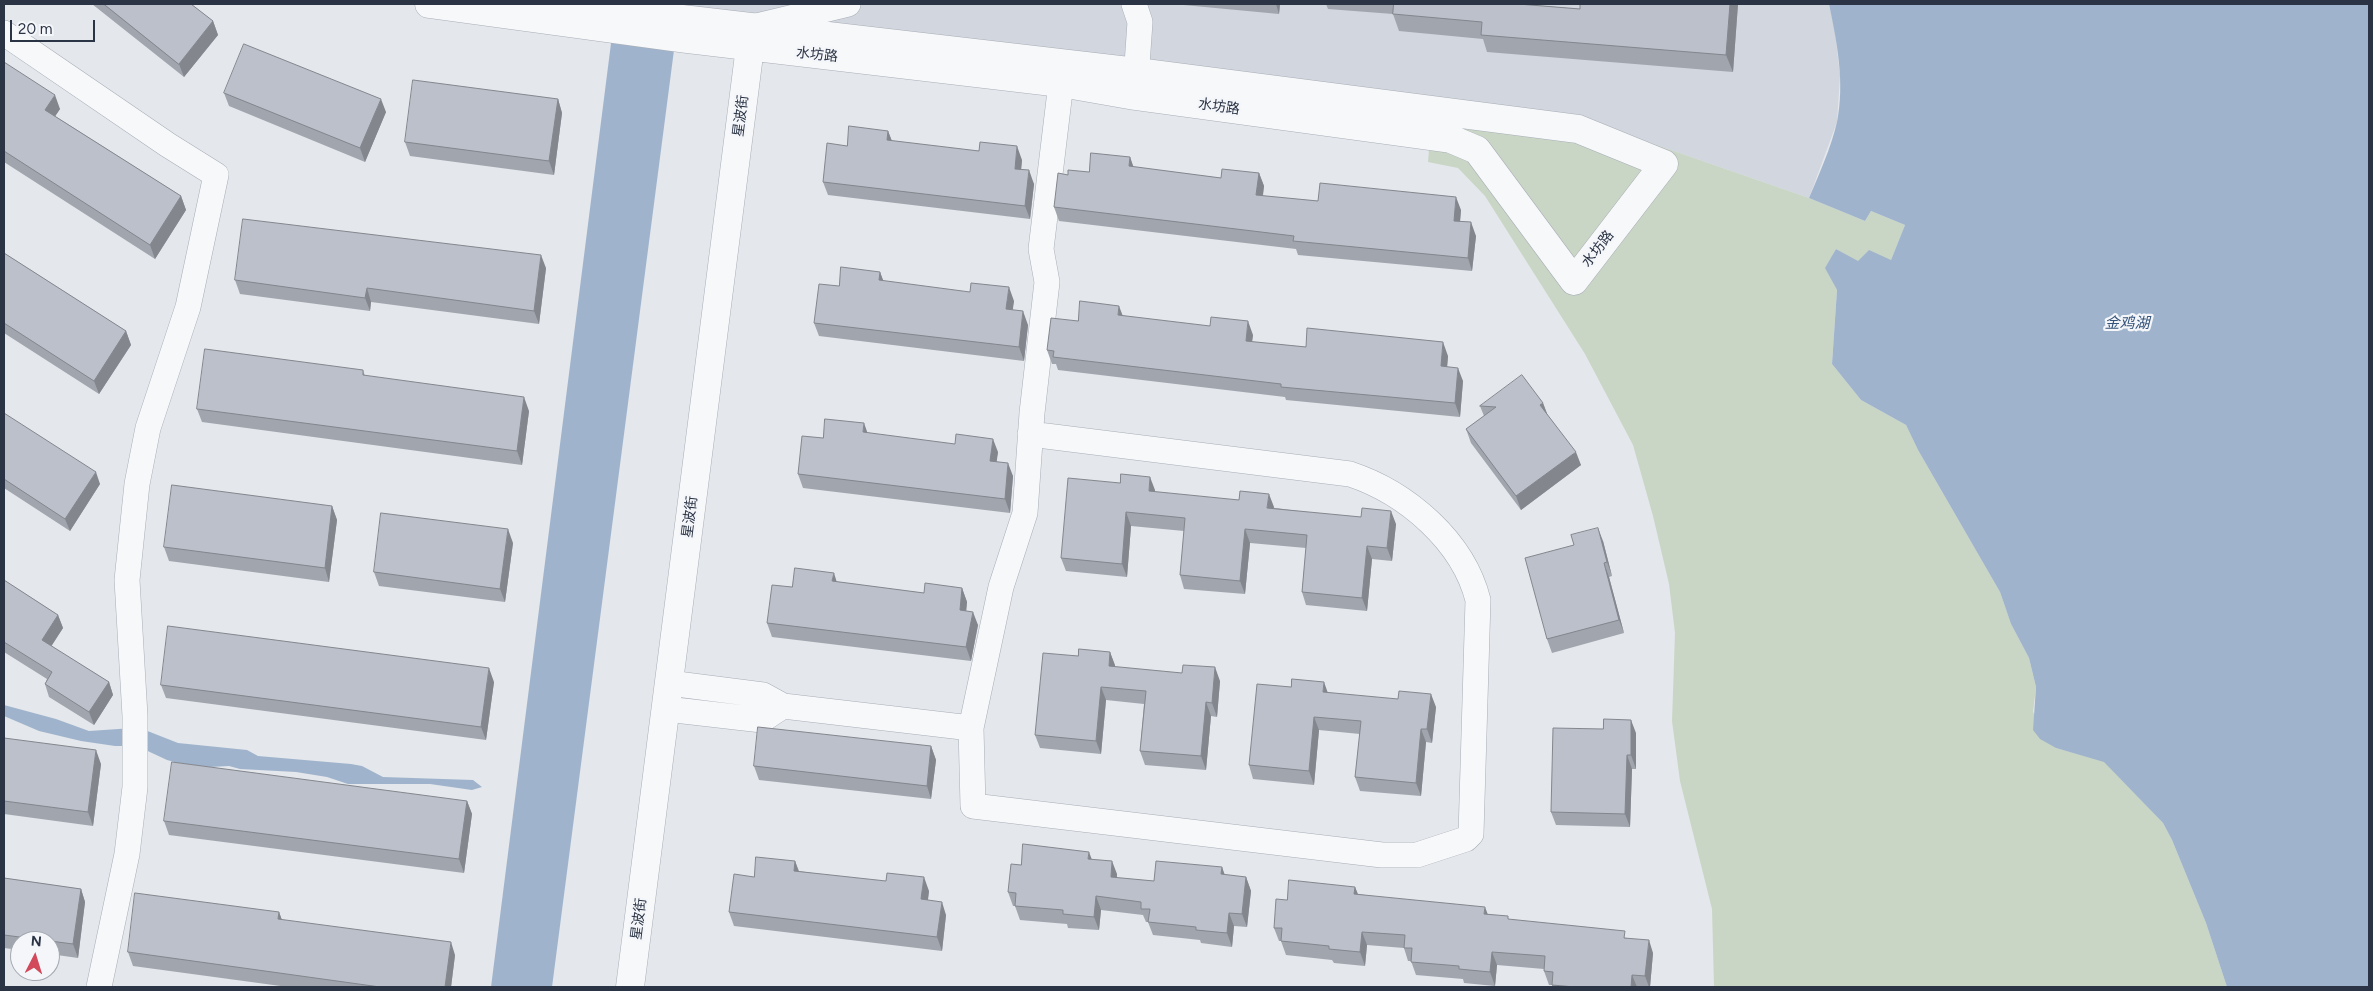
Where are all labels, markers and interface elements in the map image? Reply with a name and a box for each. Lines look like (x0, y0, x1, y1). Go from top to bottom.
scale bar (12, 10, 98, 42)
text: 20 m (18, 20, 52, 38)
street label: 水坊路 (795, 44, 839, 66)
street label: 星波街 (730, 94, 752, 138)
street label: 水坊路 (1197, 96, 1241, 118)
street label: 水坊路 (1578, 227, 1618, 271)
water label: 金鸡湖 (2105, 315, 2149, 333)
street label: 星波街 (679, 495, 701, 539)
street label: 星波街 (628, 897, 650, 941)
north arrow (10, 931, 60, 981)
text: N (30, 933, 42, 950)

